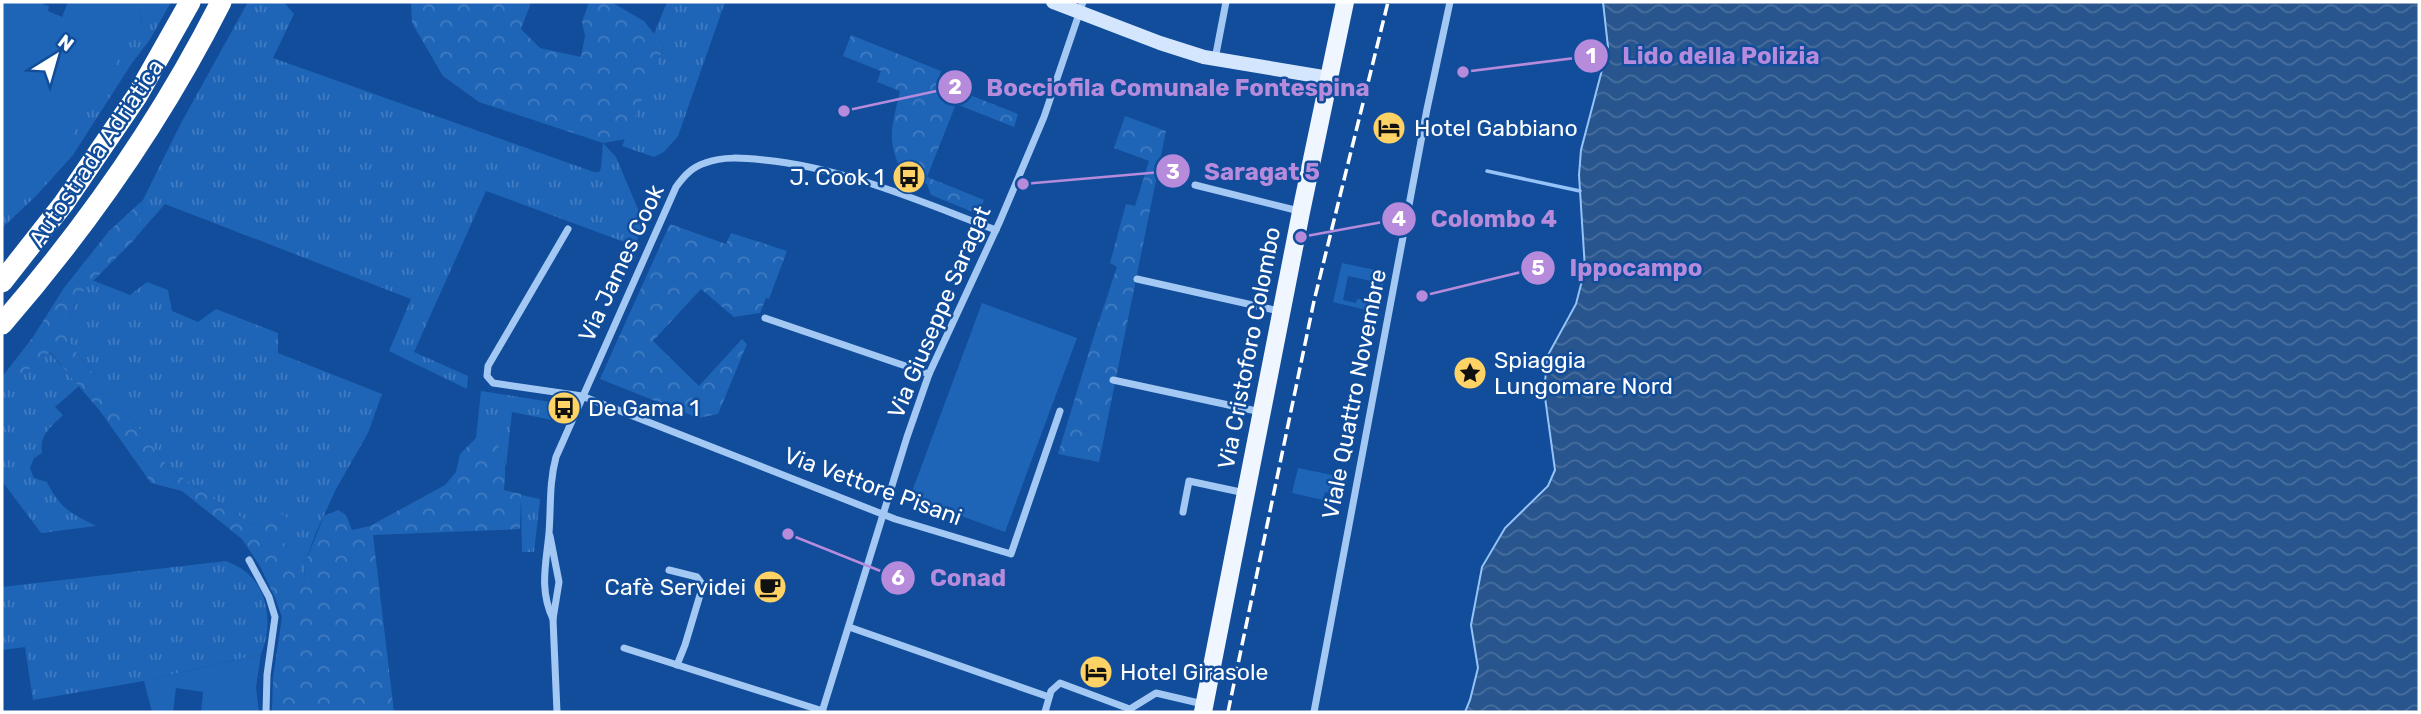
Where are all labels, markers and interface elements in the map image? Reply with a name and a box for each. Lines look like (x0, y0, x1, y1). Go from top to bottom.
north arrow (21, 21, 91, 91)
text: N (54, 30, 78, 56)
callout: Lido della Polizia (1573, 33, 1834, 78)
text: Lido della Polizia (1622, 42, 1820, 70)
text: 1 (1586, 43, 1596, 68)
street label: Autostrada Adriatica (23, 54, 169, 252)
callout: Bocciofila Comunale Fontespina (937, 65, 1384, 110)
text: 2 (948, 74, 962, 99)
text: Bocciofila Comunale Fontespina (986, 74, 1370, 102)
hotel icon: Hotel Gabbiano (1370, 109, 1408, 147)
place label: Hotel Gabbiano (1414, 114, 1578, 142)
callout: Saragat 5 (1155, 149, 1334, 194)
bus stop icon: J. Cook 1 (890, 158, 928, 196)
text: Saragat 5 (1204, 158, 1320, 186)
text: 3 (1166, 159, 1180, 184)
place label: J. Cook 1 (790, 163, 884, 191)
street label: Via James Cook (572, 180, 670, 346)
callout: Colombo 4 (1381, 196, 1571, 241)
street label: Via Giuseppe Saragat (882, 202, 996, 422)
text: Colombo 4 (1431, 205, 1557, 233)
text: 4 (1392, 206, 1406, 231)
street label: Via Cristoforo Colombo (1212, 225, 1286, 471)
callout: Ippocampo (1520, 245, 1716, 290)
text: Ippocampo (1570, 254, 1702, 282)
text: 5 (1531, 255, 1545, 280)
street label: Viale Quattro Novembre (1316, 267, 1392, 521)
place label: Spiaggia Lungomare Nord (1494, 346, 1673, 400)
place icon: Spiaggia Lungomare Nord (1451, 354, 1489, 392)
bus stop icon: De Gama 1 (545, 389, 583, 427)
place label: De Gama 1 (588, 394, 699, 422)
street label: Via Vettore Pisani (780, 441, 966, 531)
callout: Conad (880, 556, 1020, 601)
text: Conad (930, 564, 1006, 592)
text: 6 (891, 565, 905, 590)
cafe icon: Cafè Servidei (751, 568, 789, 606)
place label: Cafè Servidei (605, 573, 746, 601)
hotel icon: Hotel Girasole (1077, 653, 1115, 691)
place label: Hotel Girasole (1120, 658, 1269, 686)

